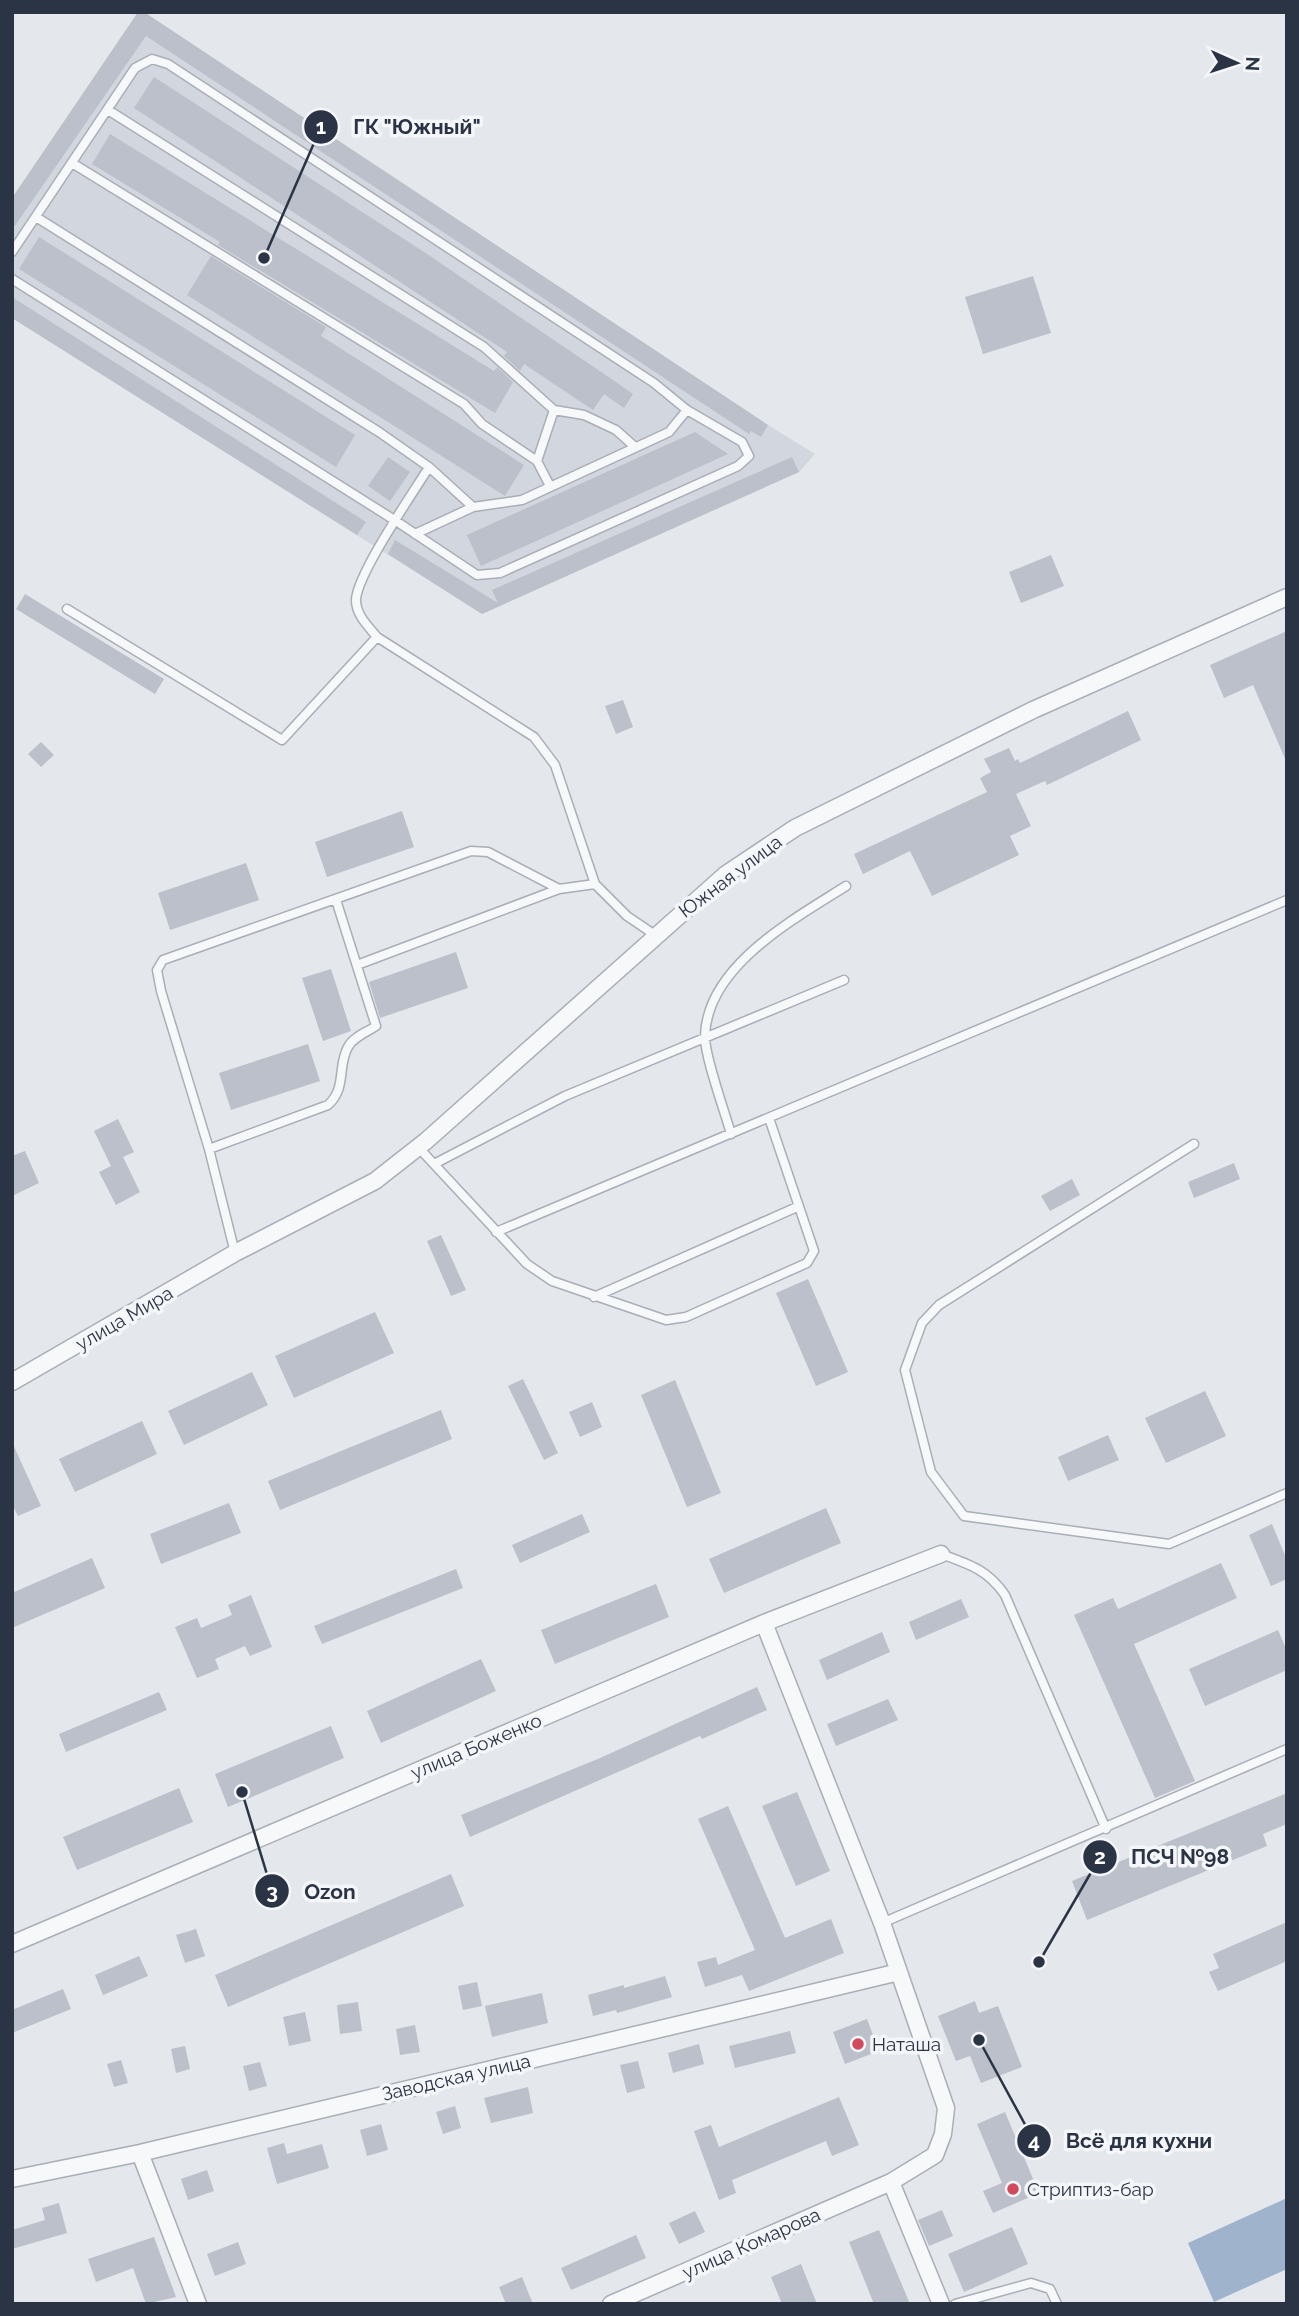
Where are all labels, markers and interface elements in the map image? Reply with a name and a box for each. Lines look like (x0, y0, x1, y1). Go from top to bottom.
north arrow (1201, 28, 1271, 98)
text: N (1242, 56, 1264, 72)
callout: ГК "Южный" (304, 106, 495, 148)
text: 1 (316, 114, 326, 139)
text: ГК "Южный" (353, 114, 481, 139)
street label: Южная улица (674, 830, 786, 922)
street label: улица Мира (71, 1281, 177, 1355)
street label: улица Боженко (407, 1708, 545, 1784)
callout: ПСЧ №98 (1082, 1836, 1244, 1878)
text: 2 (1094, 1844, 1106, 1869)
text: ПСЧ №98 (1131, 1844, 1229, 1869)
callout: Ozon (255, 1870, 369, 1912)
text: 3 (266, 1879, 278, 1904)
text: Ozon (304, 1879, 356, 1904)
place label: Наташа (872, 2033, 941, 2055)
marker: Наташа (850, 2036, 866, 2052)
street label: Заводская улица (380, 2049, 532, 2105)
callout: Всё для кухни (1017, 2120, 1226, 2162)
text: 4 (1028, 2128, 1040, 2153)
text: Всё для кухни (1066, 2128, 1212, 2153)
place label: Стриптиз-бар (1027, 2178, 1154, 2200)
marker: Стриптиз-бар (1005, 2181, 1021, 2197)
street label: улица Комарова (679, 2203, 823, 2283)

